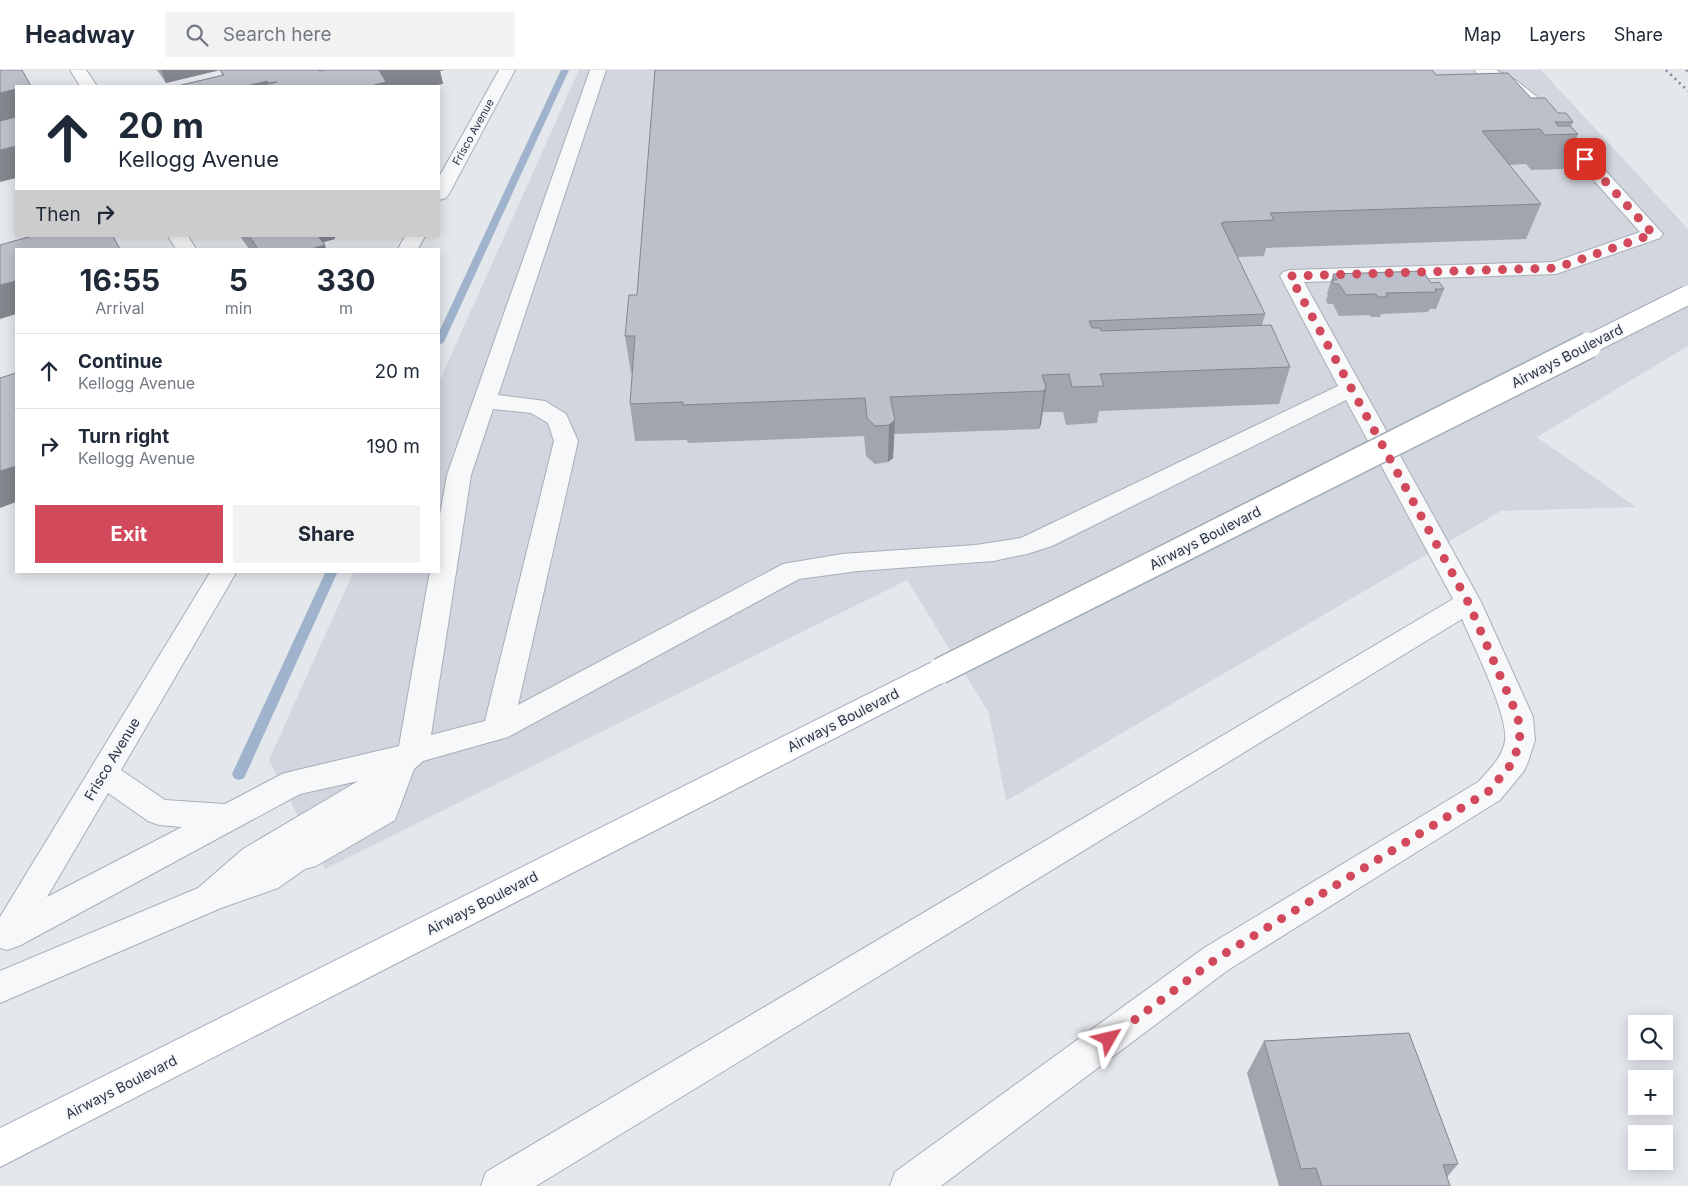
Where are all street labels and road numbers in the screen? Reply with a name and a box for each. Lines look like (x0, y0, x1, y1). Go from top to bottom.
street label: Frisco Avenue (449, 96, 497, 168)
street label: Airways Boulevard (1508, 320, 1626, 391)
street label: Airways Boulevard (1146, 502, 1264, 573)
street label: Airways Boulevard (784, 684, 902, 755)
street label: Frisco Avenue (80, 714, 143, 803)
street label: Airways Boulevard (423, 867, 541, 938)
street label: Airways Boulevard (62, 1051, 180, 1122)

